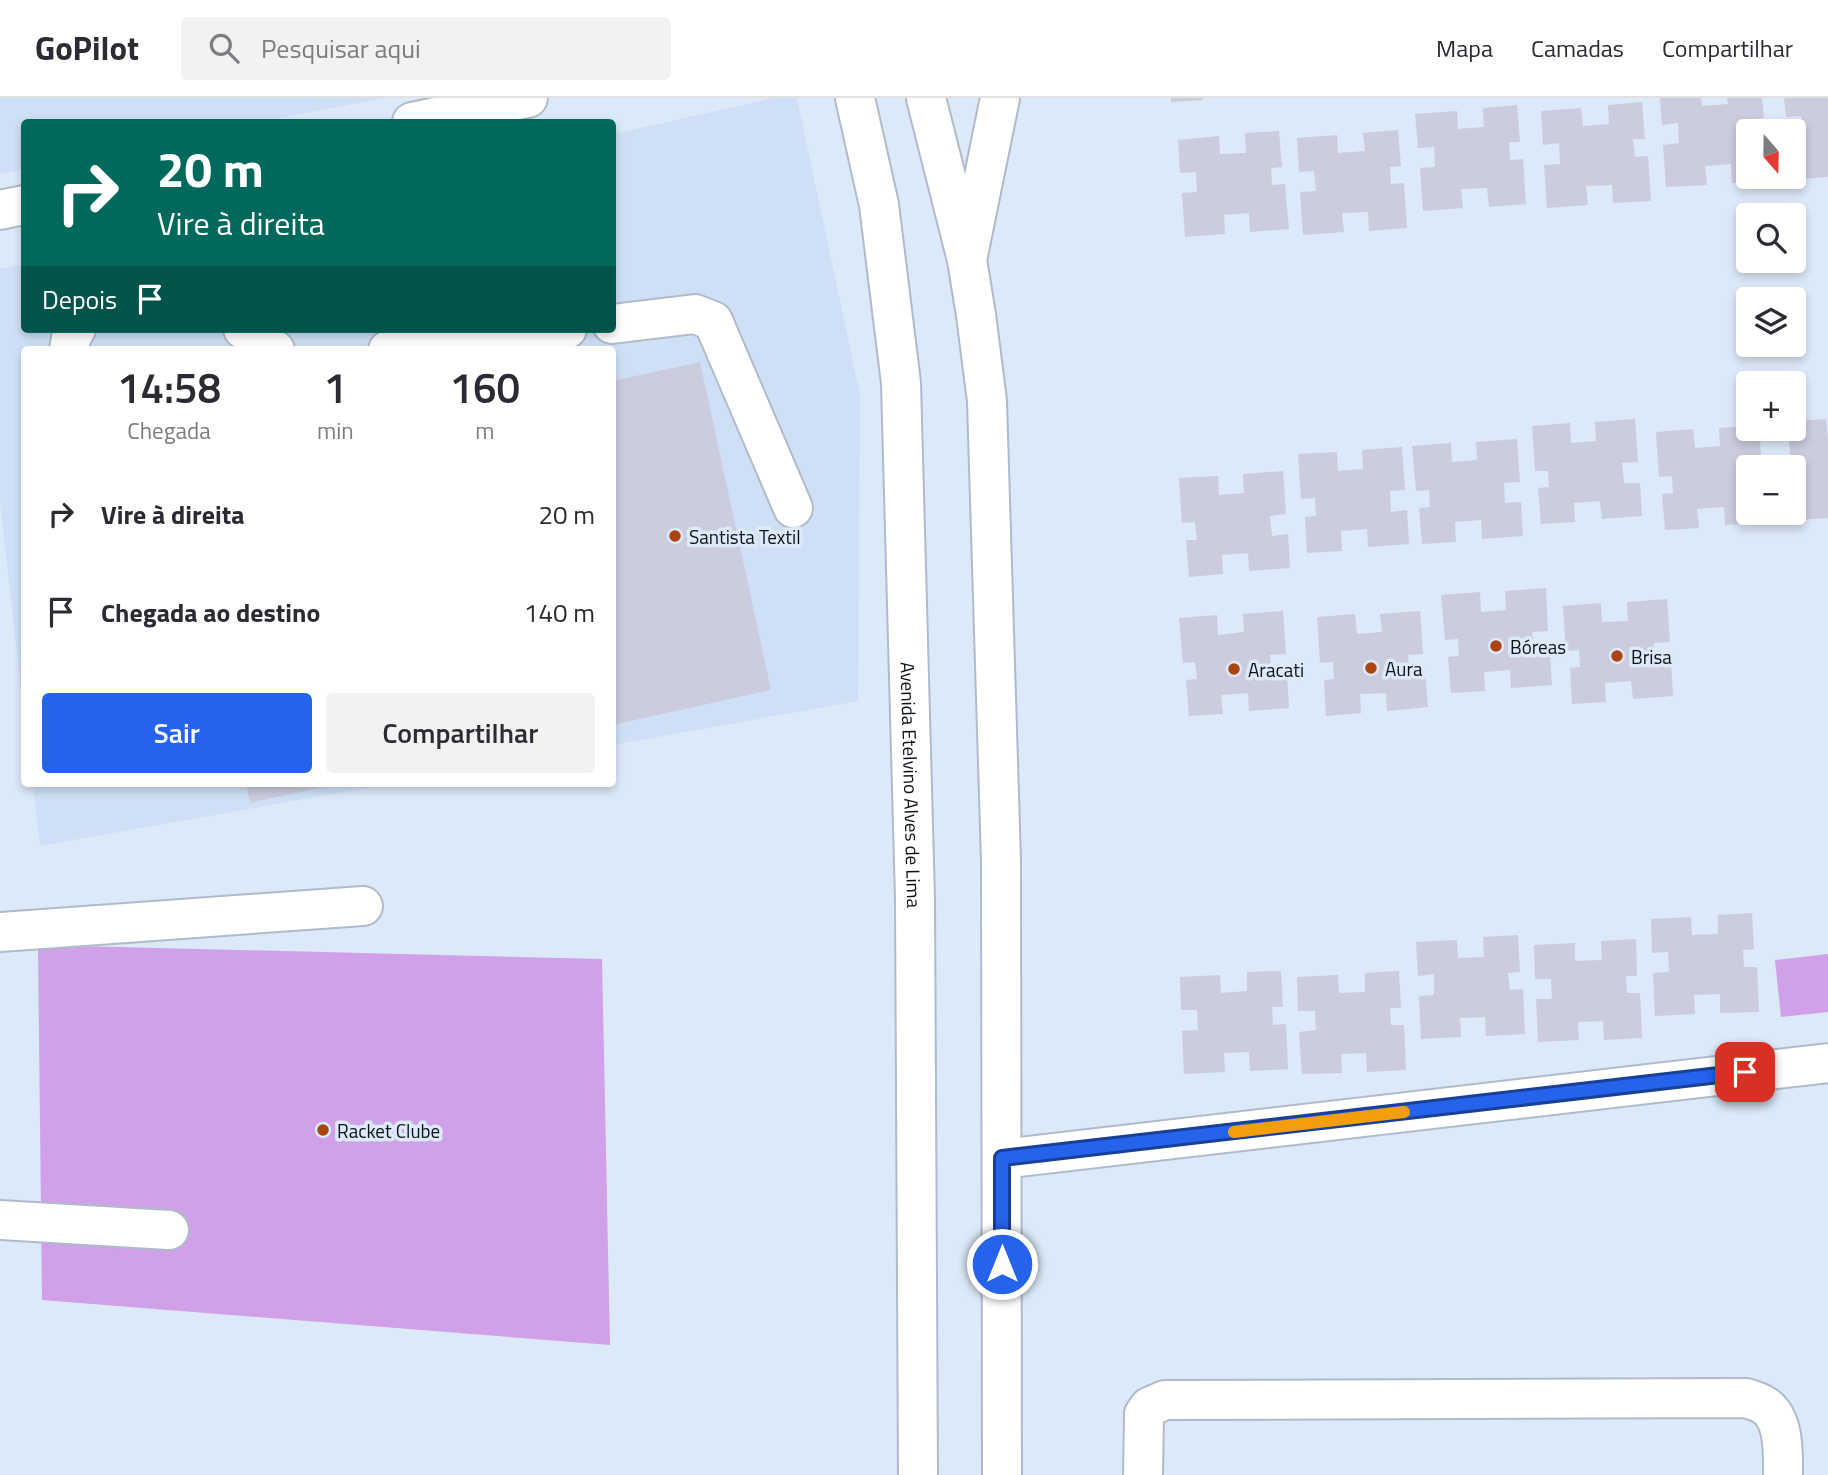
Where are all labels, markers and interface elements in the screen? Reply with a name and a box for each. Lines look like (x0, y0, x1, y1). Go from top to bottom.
search box (181, 17, 671, 80)
text: GoPilot (35, 23, 139, 73)
icon: search (205, 29, 243, 67)
text: Pesquisar aqui (261, 29, 421, 68)
text: Mapa (1436, 30, 1493, 66)
text: Camadas (1531, 30, 1624, 66)
text: Compartilhar (1662, 30, 1793, 66)
north arrow (1736, 119, 1806, 189)
map controls (1736, 119, 1806, 525)
text: 20 m (157, 131, 264, 206)
icon: right (42, 147, 133, 238)
text: Vire à direita (157, 199, 325, 247)
button: search (1736, 203, 1806, 273)
text: Depois (42, 280, 117, 319)
icon: arrive (131, 280, 169, 318)
button: layers (1736, 287, 1806, 357)
text: 14:58 (117, 355, 221, 419)
text: 1 (324, 355, 347, 419)
text: 160 (450, 355, 520, 419)
button: + (1736, 371, 1806, 441)
text: Chegada (127, 413, 211, 448)
text: min (317, 413, 354, 448)
text: m (475, 413, 494, 448)
button: − (1736, 455, 1806, 525)
icon: right (42, 495, 80, 533)
text: Vire à direita (101, 495, 244, 534)
text: 20 m (538, 495, 595, 534)
place label: Santista Textil (689, 522, 801, 551)
marker: Santista Textil (667, 528, 683, 544)
icon: arrive (42, 593, 80, 631)
text: Chegada ao destino (101, 593, 320, 632)
text: 140 m (524, 593, 595, 632)
place label: Bóreas (1510, 632, 1566, 661)
marker: Bóreas (1488, 638, 1504, 654)
place label: Brisa (1631, 642, 1672, 671)
marker: Brisa (1609, 648, 1625, 664)
place label: Aura (1385, 654, 1423, 683)
place label: Aracati (1248, 655, 1304, 684)
marker: Aura (1363, 660, 1379, 676)
street label: Avenida Etelvino Alves de Lima (894, 661, 930, 909)
marker: Aracati (1226, 661, 1242, 677)
button: Sair (42, 693, 312, 773)
button: Compartilhar (326, 693, 595, 773)
pin (1715, 1042, 1775, 1102)
icon: arrive (1726, 1053, 1764, 1091)
place label: Racket Clube (337, 1116, 440, 1145)
marker: Racket Clube (315, 1122, 331, 1138)
position arrow (965, 1227, 1039, 1301)

